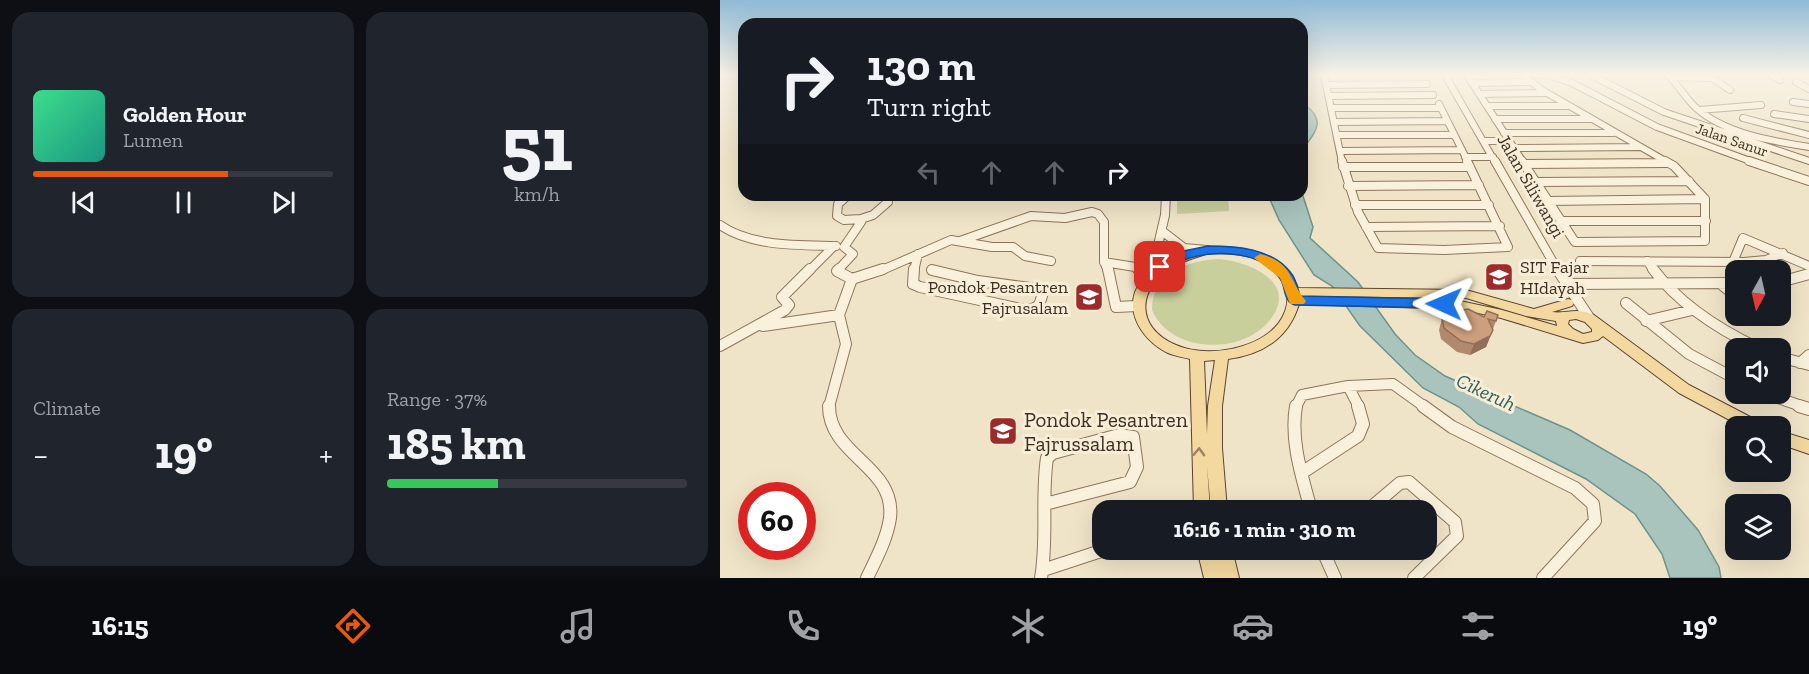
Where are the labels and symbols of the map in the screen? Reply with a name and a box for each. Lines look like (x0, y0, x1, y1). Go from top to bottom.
street label: Jalan Sanur (1693, 119, 1771, 161)
street label: Jalan Siliwangi (1492, 130, 1570, 242)
pin (1134, 241, 1185, 292)
place label: SIT Fajar HIdayah (1520, 256, 1590, 299)
north arrow (1725, 260, 1791, 326)
school or university icon: SIT Fajar HIdayah (1483, 261, 1515, 293)
position arrow (1412, 272, 1476, 336)
place label: Pondok Pesantren Fajrusalam (928, 276, 1069, 319)
school or university icon: Pondok Pesantren Fajrusalam (1073, 281, 1105, 313)
water label: Cikeruh (1453, 368, 1519, 416)
place label: Pondok Pesantren Fajrussalam (1024, 407, 1188, 457)
school or university icon: Pondok Pesantren Fajrussalam (987, 415, 1019, 447)
one-way arrow (1193, 447, 1205, 456)
speed limit sign: 60 (738, 482, 816, 560)

